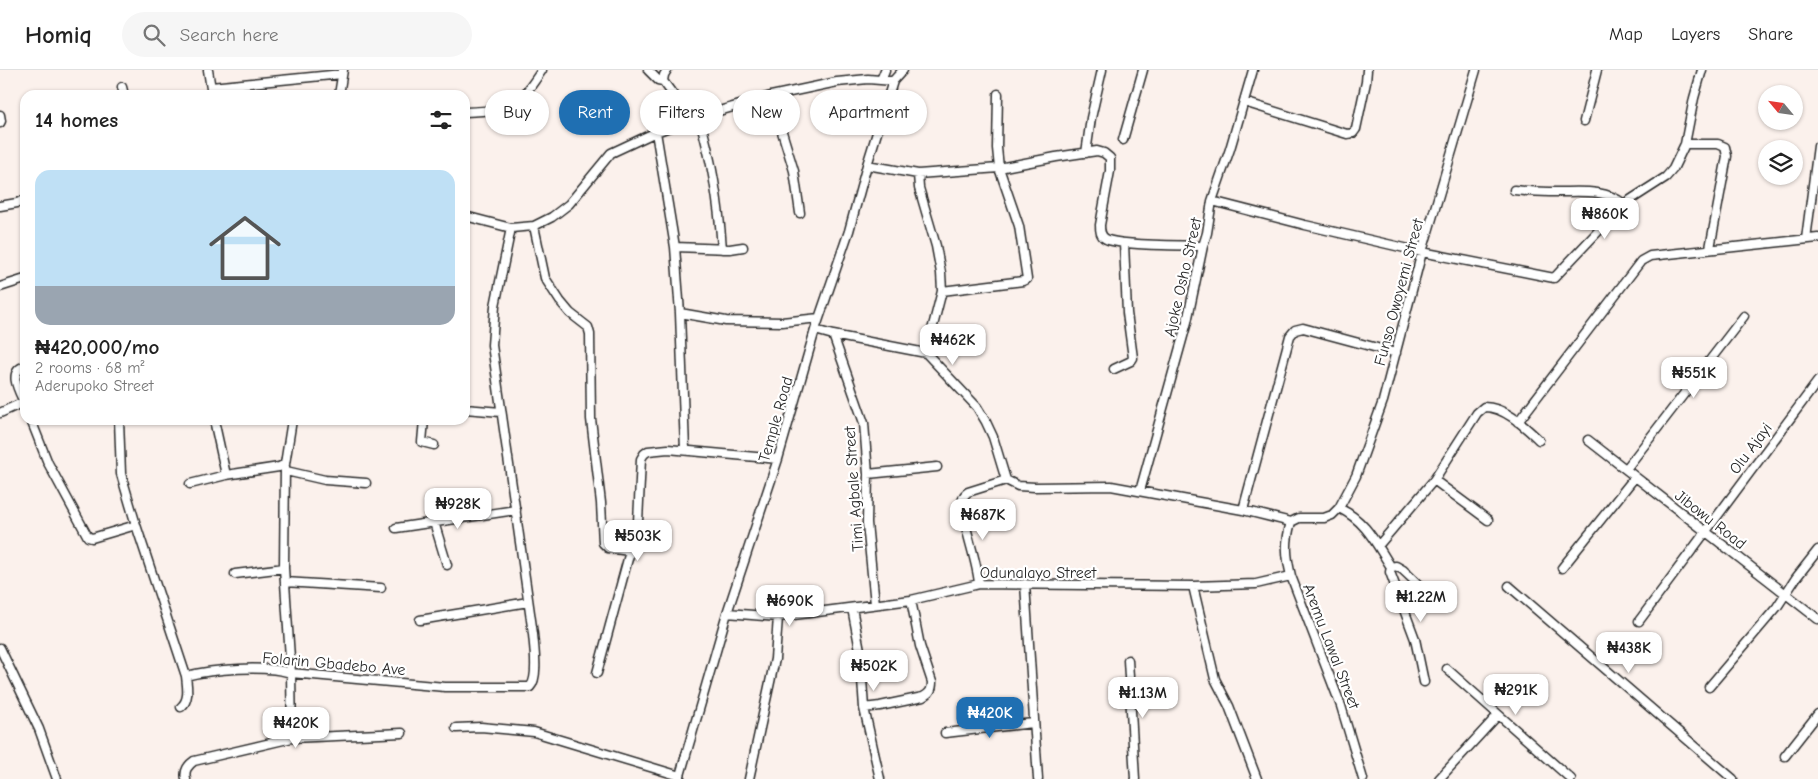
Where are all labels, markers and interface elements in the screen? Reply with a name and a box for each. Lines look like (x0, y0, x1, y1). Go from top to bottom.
search box (122, 12, 472, 57)
text: Homiq (25, 21, 92, 49)
icon: search (140, 21, 168, 49)
text: Search here (180, 24, 279, 46)
text: Map (1609, 24, 1643, 45)
text: Layers (1671, 24, 1720, 45)
text: Share (1748, 24, 1793, 45)
north arrow (1758, 85, 1802, 130)
map controls (1758, 85, 1803, 185)
chip: Buy (485, 90, 549, 135)
chip: Rent (559, 90, 630, 135)
chip: Filters (640, 90, 723, 135)
chip: New (733, 90, 800, 135)
chip: Apartment (810, 90, 927, 135)
icon: filters (427, 106, 455, 134)
text: 14 homes (35, 108, 118, 132)
button: layers (1758, 140, 1803, 185)
pin: ₦860K (1570, 198, 1640, 240)
icon: home (200, 203, 290, 293)
text: ₦860K (1582, 205, 1628, 223)
street label: Ajoke Osho Street (1161, 216, 1206, 339)
street label: Funso Owoyemi Street (1371, 216, 1427, 368)
pin: ₦462K (918, 324, 988, 366)
text: ₦462K (931, 331, 975, 349)
text: ₦420,000/mo (35, 335, 159, 359)
pin: ₦551K (1659, 356, 1729, 399)
text: 2 rooms · 68 m² (35, 359, 145, 377)
text: ₦551K (1672, 364, 1716, 382)
street label: Temple Road (755, 374, 797, 464)
text: Aderupoko Street (35, 377, 154, 395)
street label: Olu Ajayi (1726, 419, 1776, 478)
street label: Timi Agbale Street (841, 425, 867, 552)
street label: Jibowu Road (1671, 486, 1750, 553)
pin: ₦928K (423, 488, 493, 530)
text: ₦928K (435, 495, 481, 513)
pin: ₦687K (948, 498, 1018, 541)
text: ₦687K (961, 506, 1005, 524)
pin: ₦503K (603, 520, 673, 562)
text: ₦503K (615, 527, 661, 545)
street label: Odunalayo Street (980, 564, 1097, 582)
pin: ₦1.22M (1380, 580, 1462, 623)
street label: Aremu Lawal Street (1299, 581, 1363, 712)
pin: ₦690K (755, 584, 825, 627)
text: ₦1.22M (1396, 588, 1446, 606)
text: ₦690K (767, 592, 813, 610)
pin: ₦438K (1594, 632, 1664, 674)
text: ₦438K (1607, 639, 1651, 657)
street label: Folarin Gbadebo Ave (262, 649, 406, 679)
pin: ₦502K (839, 650, 909, 692)
text: ₦502K (851, 657, 897, 675)
pin: ₦291K (1481, 674, 1551, 716)
pin: ₦1.13M (1102, 676, 1184, 719)
text: ₦291K (1494, 681, 1538, 699)
text: ₦1.13M (1119, 684, 1167, 702)
pin: ₦420K (955, 696, 1025, 739)
text: ₦420K (967, 704, 1013, 722)
pin: ₦420K (261, 706, 331, 749)
text: ₦420K (273, 714, 319, 732)

